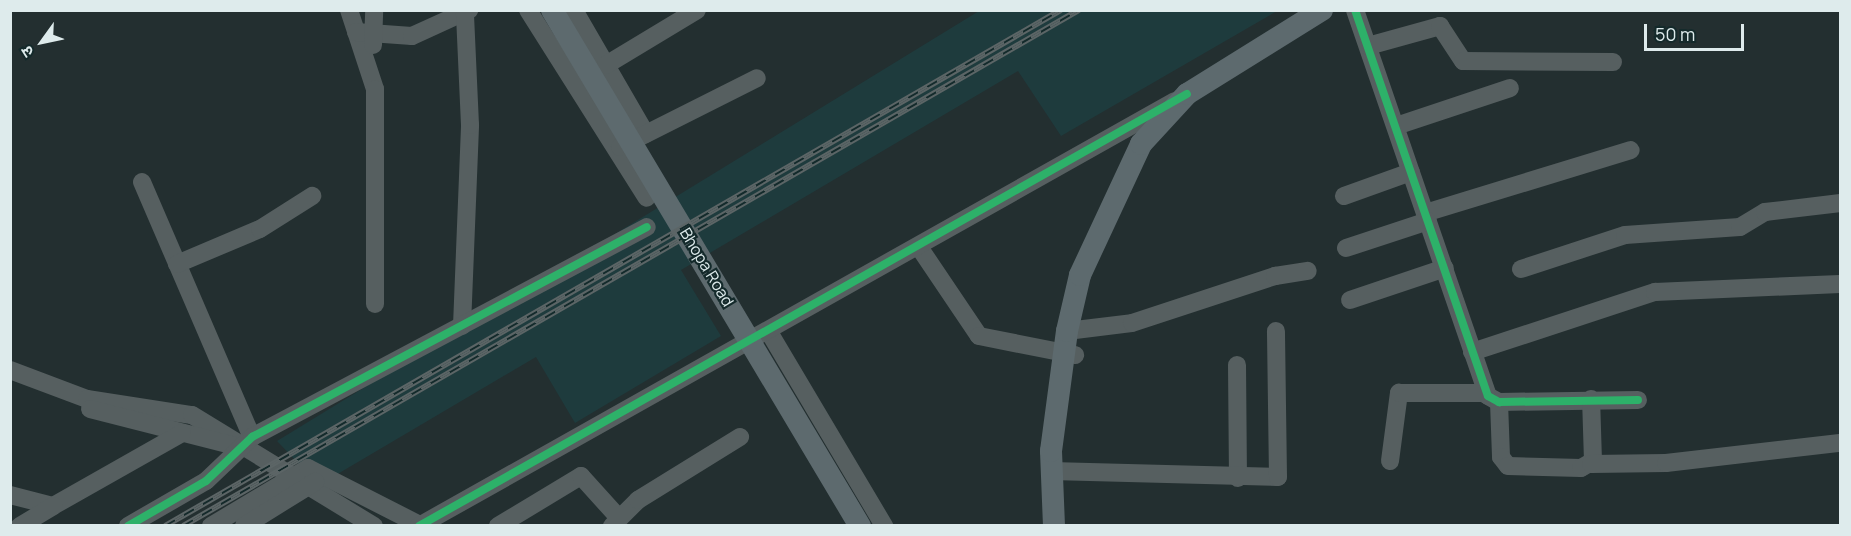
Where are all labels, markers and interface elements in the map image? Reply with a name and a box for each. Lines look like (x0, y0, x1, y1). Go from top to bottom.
north arrow (12, 12, 72, 72)
scale bar (1647, 12, 1748, 50)
text: 50 m (1655, 22, 1695, 46)
text: उ (15, 42, 39, 62)
street label: Bhopa Road (676, 224, 738, 310)

